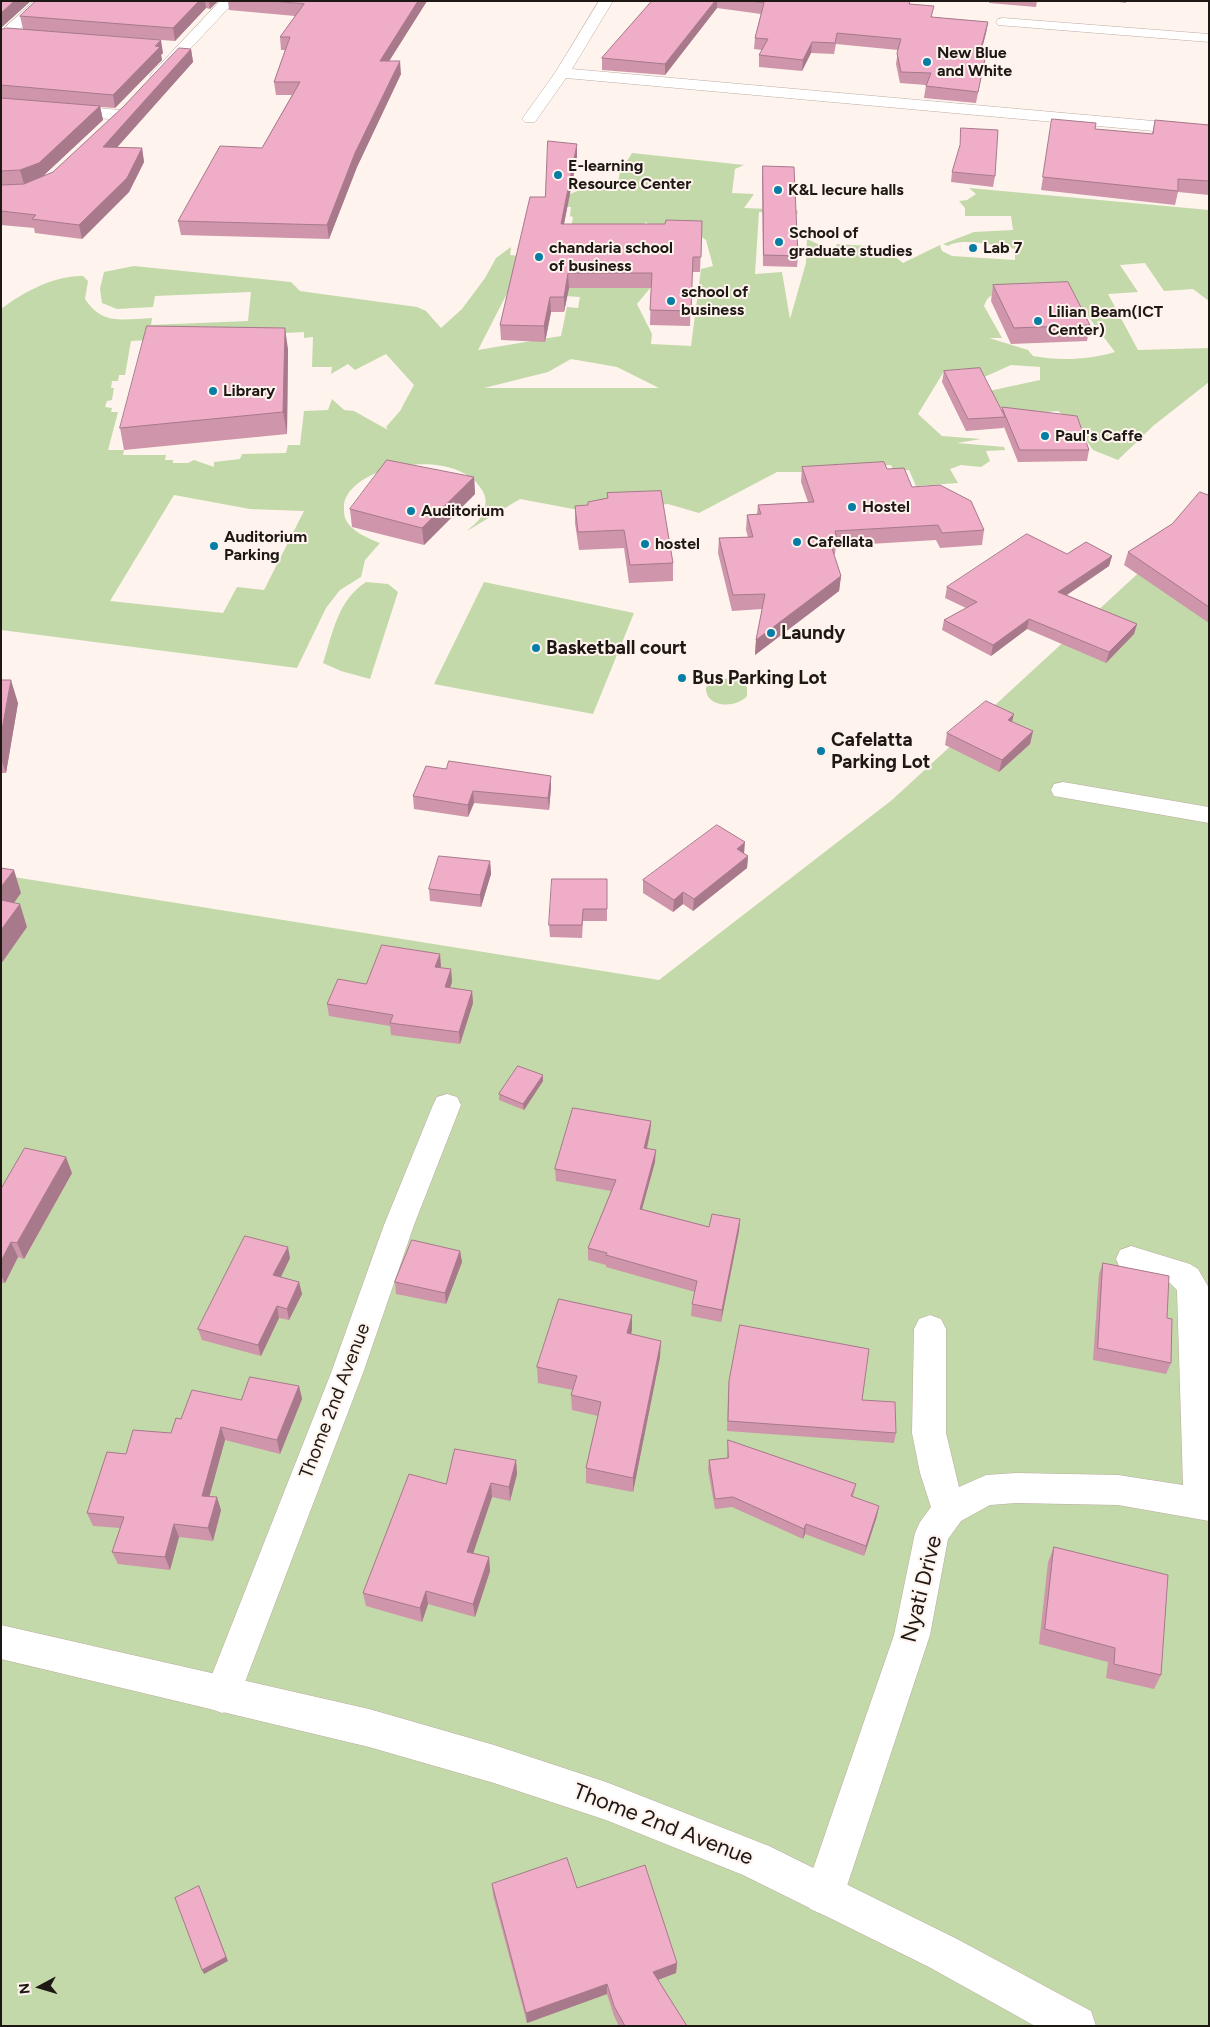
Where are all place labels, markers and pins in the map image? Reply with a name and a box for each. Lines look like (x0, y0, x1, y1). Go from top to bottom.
place label: New Blue and White (937, 43, 1012, 81)
marker: New Blue and White (921, 56, 933, 68)
place label: E-learning Resource Center (568, 156, 691, 194)
marker: E-learning Resource Center (552, 169, 564, 181)
place label: K&L lecure halls (788, 180, 904, 200)
marker: K&L lecure halls (772, 184, 784, 196)
place label: School of graduate studies (789, 223, 912, 261)
marker: School of graduate studies (773, 236, 785, 248)
place label: chandaria school of business (549, 238, 673, 276)
place label: Lab 7 (983, 238, 1022, 258)
marker: Lab 7 (967, 242, 979, 254)
marker: chandaria school of business (533, 251, 545, 263)
place label: school of business (681, 282, 748, 320)
marker: school of business (665, 295, 677, 307)
place label: Lilian Beam(ICT Center) (1048, 302, 1163, 340)
marker: Lilian Beam(ICT Center) (1032, 315, 1044, 327)
place label: Library (223, 381, 275, 401)
marker: Library (207, 385, 219, 397)
place label: Paul's Caffe (1055, 426, 1143, 446)
marker: Paul's Caffe (1039, 430, 1051, 442)
place label: Hostel (862, 497, 910, 517)
place label: Auditorium (421, 501, 504, 521)
marker: Hostel (846, 501, 858, 513)
marker: Auditorium (405, 505, 417, 517)
place label: Auditorium Parking (224, 527, 307, 565)
place label: Cafellata (807, 532, 873, 552)
place label: hostel (655, 534, 700, 554)
marker: Cafellata (791, 536, 803, 548)
marker: hostel (639, 538, 651, 550)
marker: Auditorium Parking (208, 540, 220, 552)
place label: Laundy (781, 622, 845, 644)
marker: Laundy (765, 627, 777, 639)
place label: Basketball court (546, 637, 687, 659)
marker: Basketball court (530, 642, 542, 654)
place label: Bus Parking Lot (692, 667, 827, 689)
marker: Bus Parking Lot (676, 672, 688, 684)
place label: Cafelatta Parking Lot (831, 729, 930, 773)
marker: Cafelatta Parking Lot (815, 745, 827, 757)

